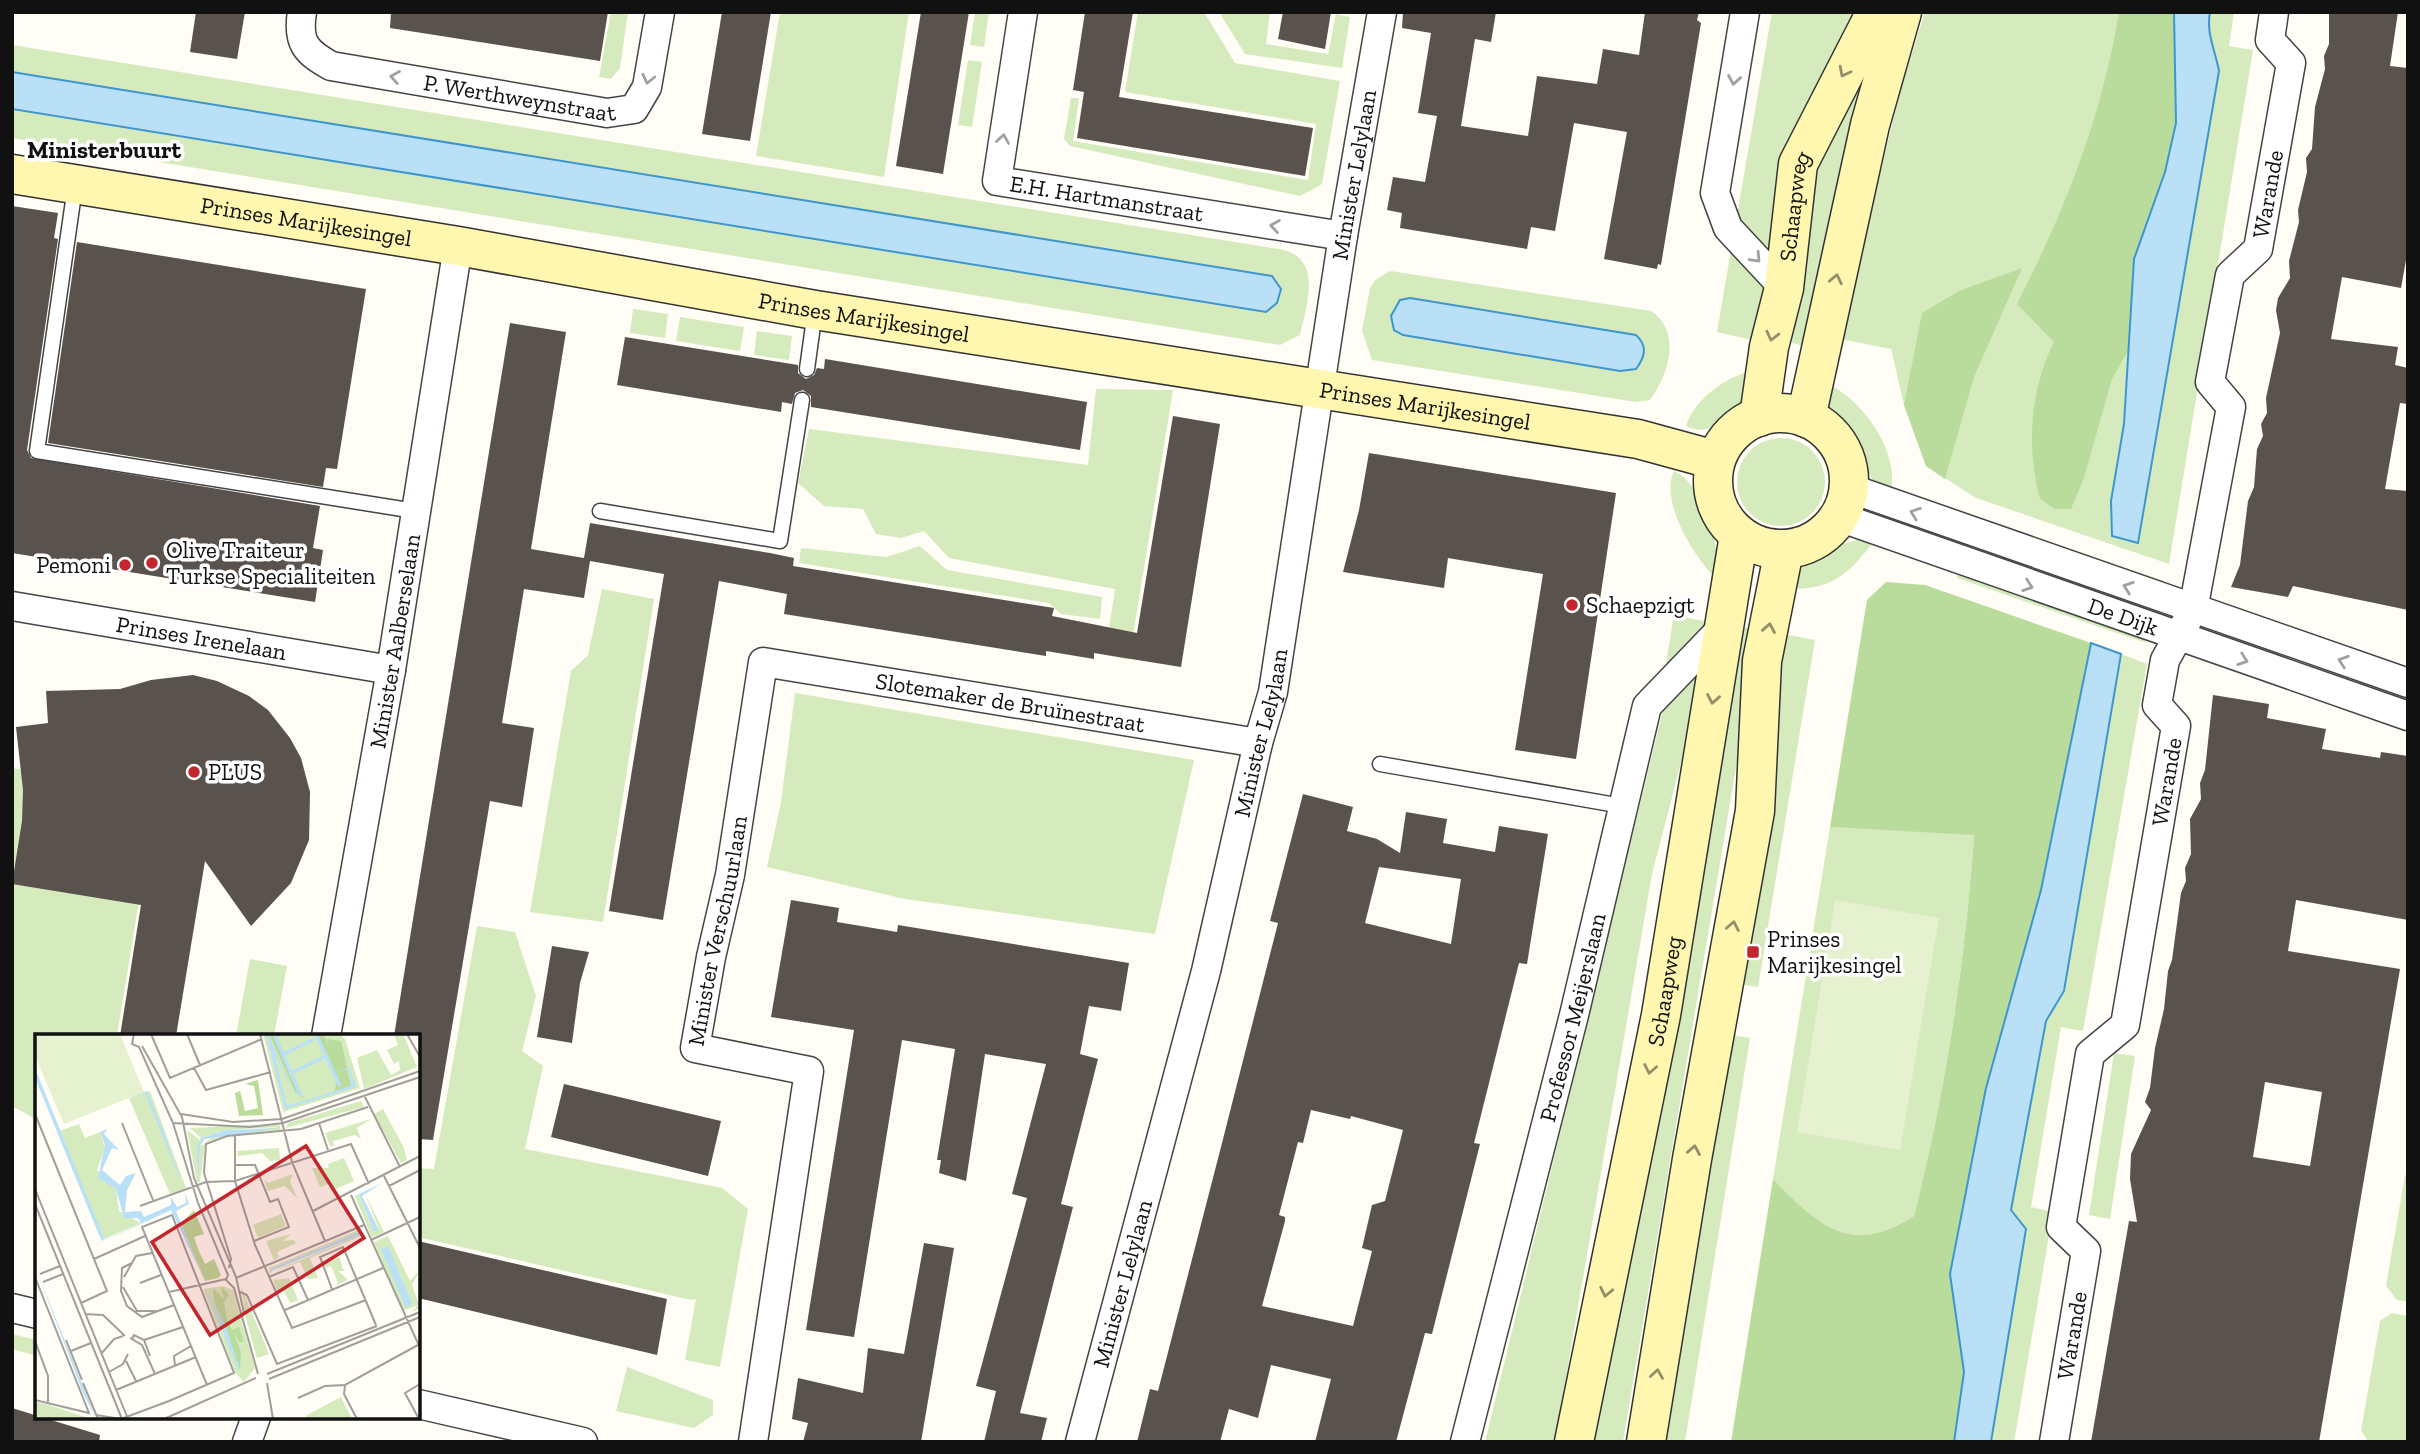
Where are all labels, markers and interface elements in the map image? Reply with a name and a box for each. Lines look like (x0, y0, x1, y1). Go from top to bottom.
one-way arrow (1839, 65, 1853, 78)
street label: P. Werthweynstraat (422, 68, 618, 127)
one-way arrow (389, 70, 400, 85)
one-way arrow (642, 73, 656, 85)
one-way arrow (1727, 74, 1742, 85)
street label: Minister Lelylaan (1325, 87, 1382, 262)
one-way arrow (995, 133, 1010, 144)
district label: Ministerbuurt (27, 135, 182, 164)
street label: Schaapweg (1773, 145, 1817, 263)
street label: Warande (2246, 148, 2289, 240)
street label: E.H. Hartmanstraat (1008, 169, 1206, 228)
street label: Prinses Marijkesingel (199, 191, 414, 252)
one-way arrow (1269, 218, 1281, 233)
one-way arrow (1747, 250, 1760, 263)
one-way arrow (1827, 273, 1842, 285)
street label: Prinses Marijkesingel (756, 286, 972, 348)
one-way arrow (1766, 330, 1780, 342)
street label: Prinses Marijkesingel (1317, 375, 1533, 436)
one-way arrow (1909, 507, 1921, 521)
street label: Minister Aalberselaan (363, 532, 426, 750)
place label: Olive Traiteur Turkse Specialiteiten (166, 536, 376, 590)
place label: Pemoni (36, 551, 111, 579)
marker: Olive Traiteur Turkse Specialiteiten (144, 555, 160, 571)
marker: Pemoni (117, 557, 133, 573)
one-way arrow (2021, 578, 2034, 592)
one-way arrow (2122, 581, 2135, 595)
place label: Schaepzigt (1586, 591, 1695, 619)
street label: De Dijk (2084, 591, 2162, 642)
marker: Schaepzigt (1564, 597, 1580, 613)
street label: Prinses Irenelaan (114, 610, 289, 666)
one-way arrow (1761, 622, 1776, 634)
street label: Minister Lelylaan (1228, 647, 1293, 820)
one-way arrow (2236, 652, 2249, 666)
one-way arrow (2338, 654, 2350, 669)
street label: Slotemaker de Bruïnestraat (874, 667, 1147, 738)
one-way arrow (1706, 694, 1721, 705)
street label: Warande (2145, 735, 2188, 828)
place label: PLUS (208, 758, 262, 786)
marker: PLUS (186, 764, 202, 780)
street label: Minister Verschuurlaan (682, 814, 753, 1048)
street label: Professor Meijerslaan (1533, 910, 1612, 1125)
one-way arrow (1725, 920, 1740, 932)
place label: Prinses Marijkesingel (1767, 925, 1902, 979)
street label: Schaapweg (1641, 934, 1688, 1049)
marker: Prinses Marijkesingel (1745, 944, 1761, 960)
inset map (35, 1034, 420, 1419)
one-way arrow (1644, 1063, 1659, 1075)
one-way arrow (1686, 1144, 1701, 1156)
street label: Minister Lelylaan (1087, 1197, 1158, 1371)
one-way arrow (1599, 1286, 1614, 1298)
street label: Warande (2051, 1289, 2093, 1382)
one-way arrow (1649, 1368, 1664, 1380)

